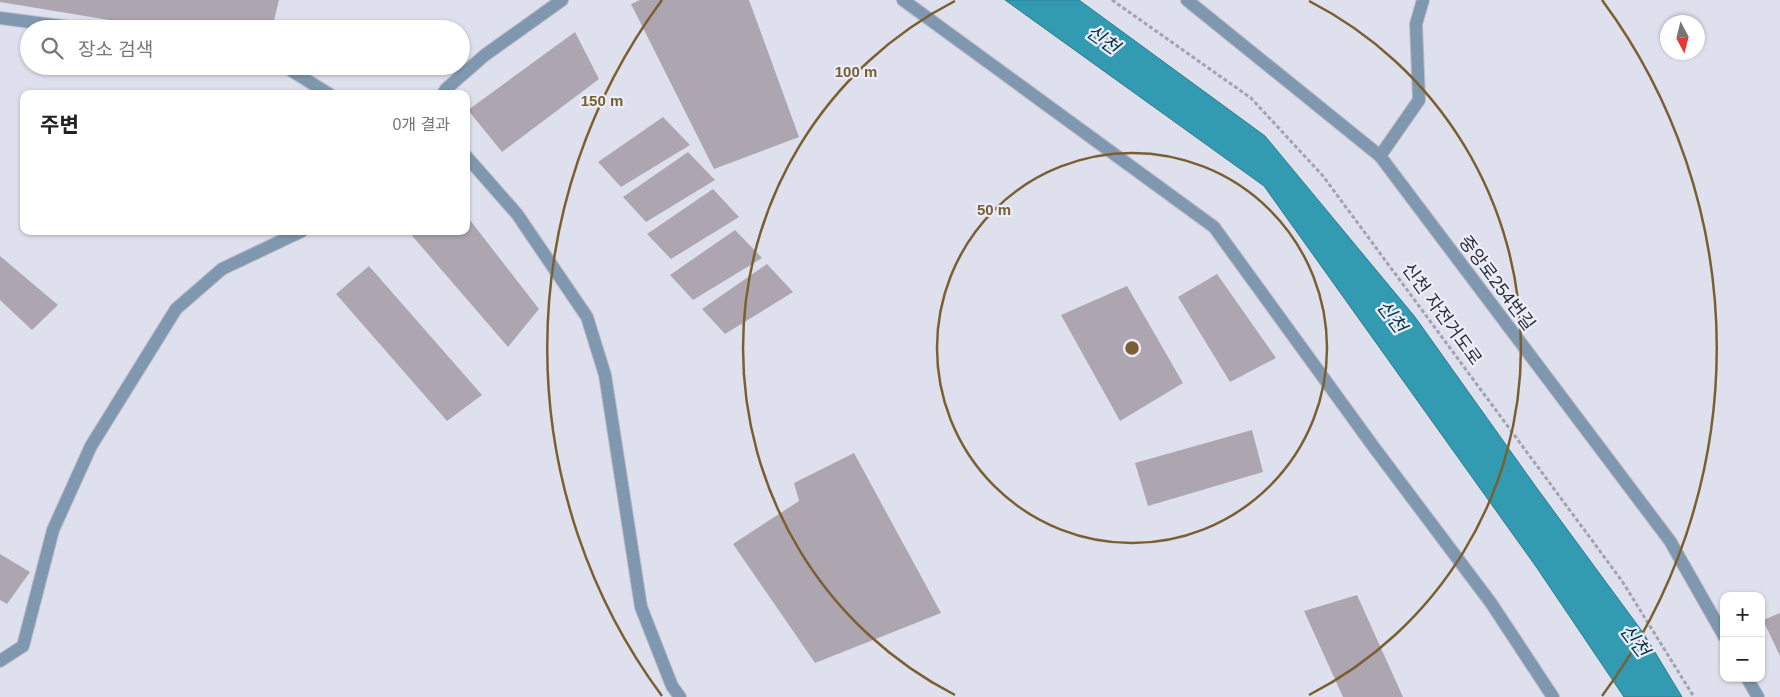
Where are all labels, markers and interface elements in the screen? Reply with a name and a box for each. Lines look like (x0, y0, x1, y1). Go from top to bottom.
north arrow (1660, 15, 1705, 60)
search box (20, 20, 470, 75)
water label: 신천 (1082, 21, 1124, 59)
icon: search (38, 34, 66, 62)
text: 장소 검색 (78, 39, 153, 60)
text: 100 m (835, 63, 877, 80)
text: 150 m (581, 92, 623, 109)
text: 주변 (40, 113, 79, 136)
text: 0개 결과 (392, 116, 450, 133)
text: 50 m (977, 201, 1011, 218)
street label: 중앙로254번길 (1455, 232, 1539, 334)
street label: 신천 자전거도로 (1398, 259, 1486, 369)
water label: 신천 (1373, 296, 1411, 338)
centre of rings (1123, 339, 1141, 357)
map controls (1720, 592, 1765, 682)
button: + (1720, 592, 1765, 637)
water label: 신천 (1616, 620, 1654, 662)
button: − (1720, 637, 1765, 682)

